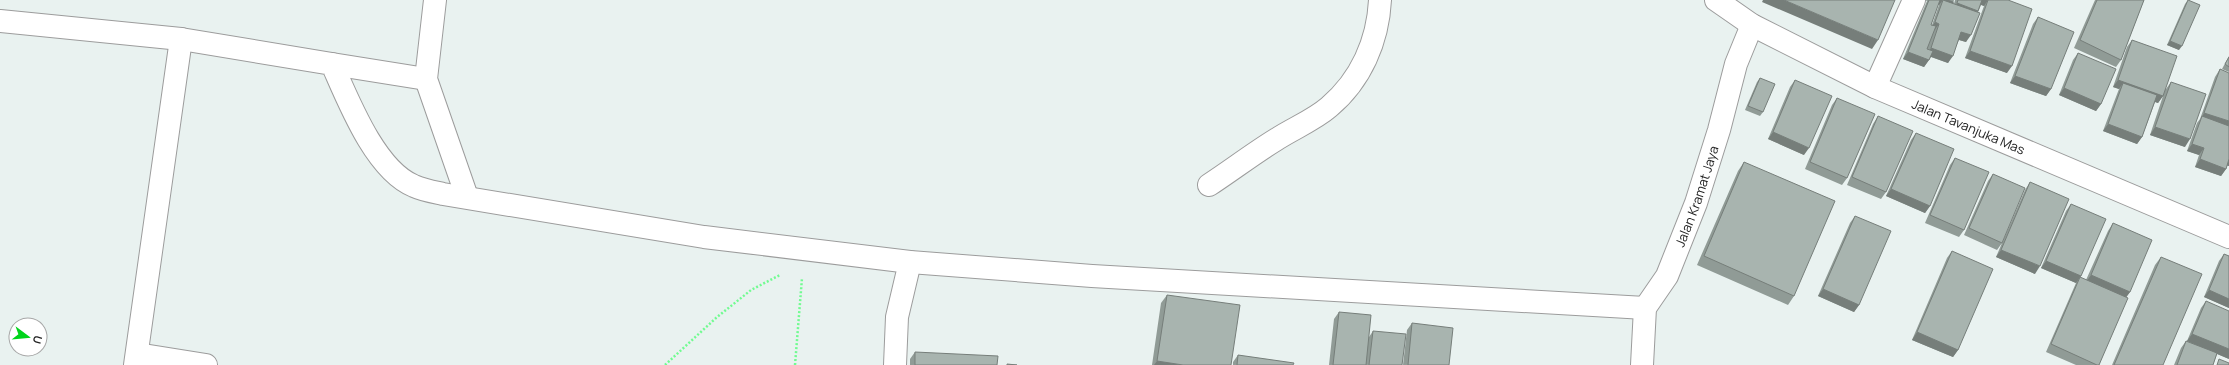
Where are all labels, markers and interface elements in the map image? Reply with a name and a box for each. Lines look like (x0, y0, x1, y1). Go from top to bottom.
street label: Jalan Tavanjuka Mas (1909, 95, 2028, 159)
street label: Jalan Kramat Jaya (1670, 143, 1722, 250)
north arrow (8, 317, 48, 357)
text: U (30, 334, 46, 346)

